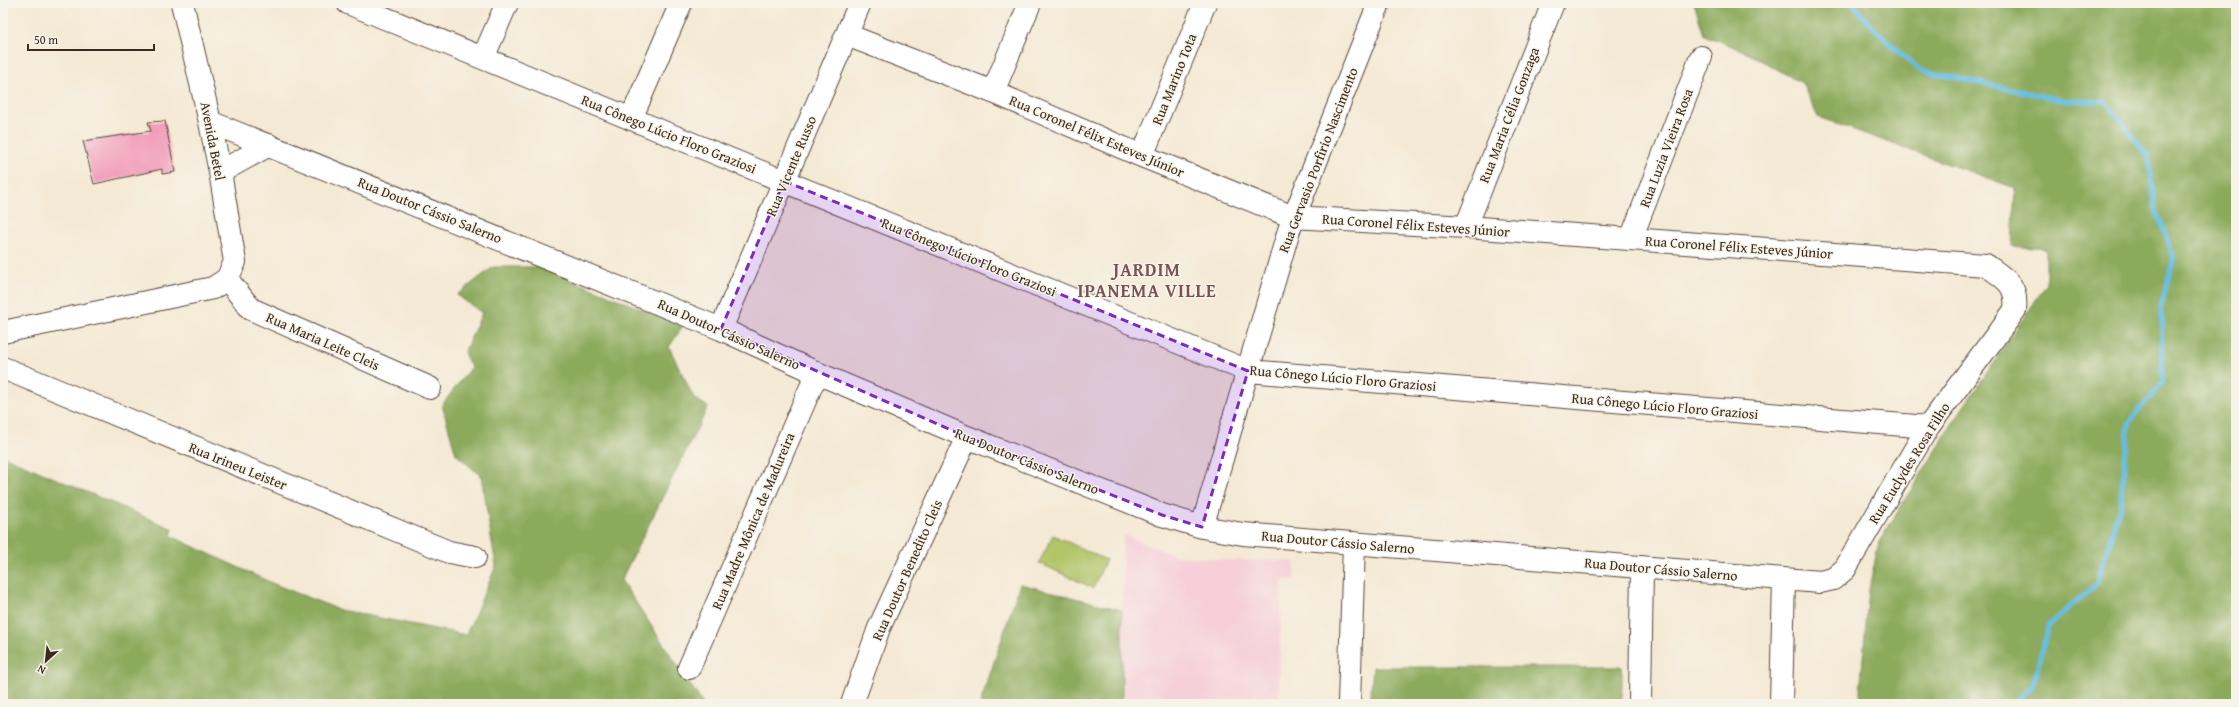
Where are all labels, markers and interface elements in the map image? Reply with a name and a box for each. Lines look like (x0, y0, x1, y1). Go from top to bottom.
scale bar (28, 26, 154, 52)
street label: Rua Marino Tota (1147, 30, 1202, 128)
text: 50 m (34, 31, 58, 48)
street label: Rua Maria Célia Gonzaga (1474, 44, 1544, 186)
street label: Rua Gervasio Porfirio Nascimento (1273, 64, 1363, 256)
street label: Rua Luzia Vieira Rosa (1634, 85, 1698, 210)
street label: Rua Cônego Lúcio Floro Graziosi (578, 90, 760, 178)
street label: Rua Coronel Félix Esteves Júnior (1006, 90, 1188, 182)
street label: Avenida Betel (196, 100, 230, 182)
street label: Rua Vicente Russo (761, 113, 821, 219)
street label: Rua Doutor Cássio Salerno (355, 172, 505, 248)
street label: Rua Coronel Félix Esteves Júnior (1321, 208, 1511, 242)
street label: Rua Cônego Lúcio Floro Graziosi (878, 213, 1060, 301)
street label: Rua Coronel Félix Esteves Júnior (1644, 230, 1834, 264)
district label: JARDIM IPANEMA VILLE (1077, 256, 1217, 304)
street label: Rua Doutor Cássio Salerno (655, 294, 803, 374)
street label: Rua Maria Leite Cleis (263, 307, 383, 375)
street label: Rua Cônego Lúcio Floro Graziosi (1249, 360, 1437, 396)
street label: Rua Cônego Lúcio Floro Graziosi (1571, 388, 1759, 424)
street label: Rua Euclydes Rosa Filho (1863, 398, 1955, 528)
street label: Rua Doutor Cássio Salerno (952, 423, 1102, 499)
street label: Rua Madre Mônica de Madureira (706, 429, 800, 613)
street label: Rua Irineu Leister (186, 437, 290, 495)
street label: Rua Doutor Benedito Cleis (867, 496, 947, 644)
street label: Rua Doutor Cássio Salerno (1261, 525, 1415, 559)
street label: Rua Doutor Cássio Salerno (1584, 552, 1738, 586)
north arrow (26, 641, 66, 681)
text: N (34, 661, 48, 679)

